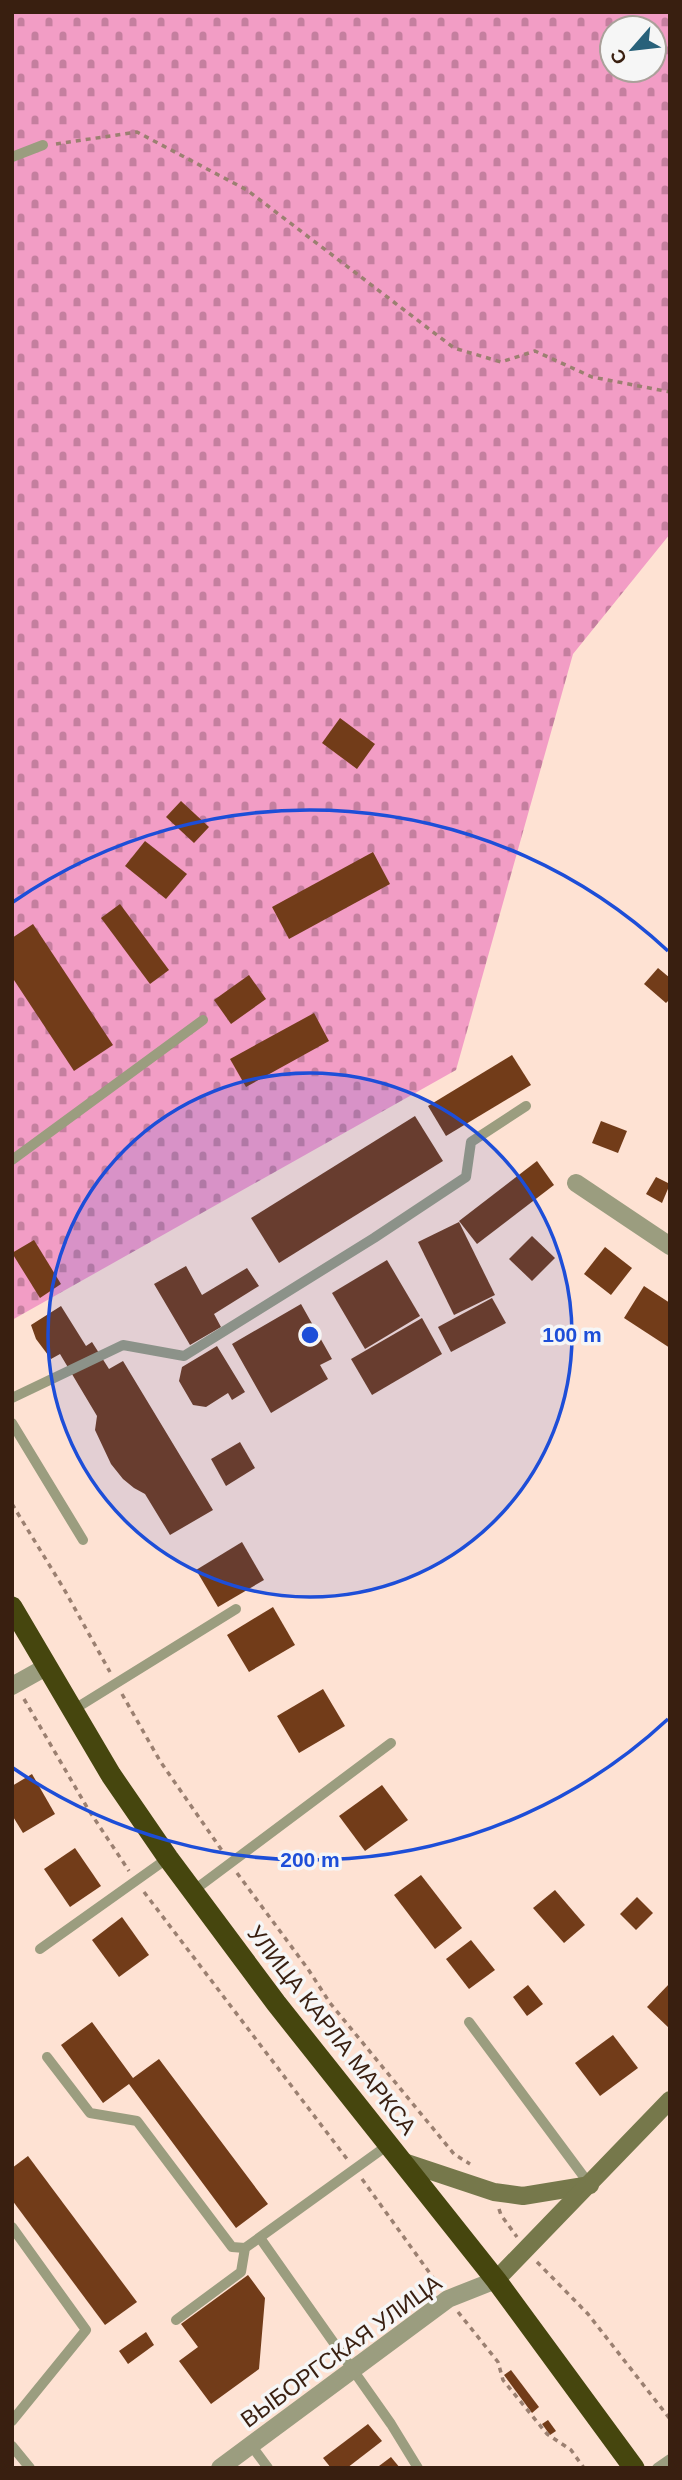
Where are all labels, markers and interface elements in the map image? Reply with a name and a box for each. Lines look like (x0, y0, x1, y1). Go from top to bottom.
north arrow (598, 14, 668, 84)
text: С (606, 46, 631, 68)
centre of rings (298, 1323, 322, 1347)
text: 100 m (542, 1323, 602, 1346)
text: 200 m (280, 1848, 340, 1871)
street label: УЛИЦА КАРЛА МАРКСА (242, 1920, 422, 2140)
street label: ВЫБОРГСКАЯ УЛИЦА (236, 2269, 447, 2432)

